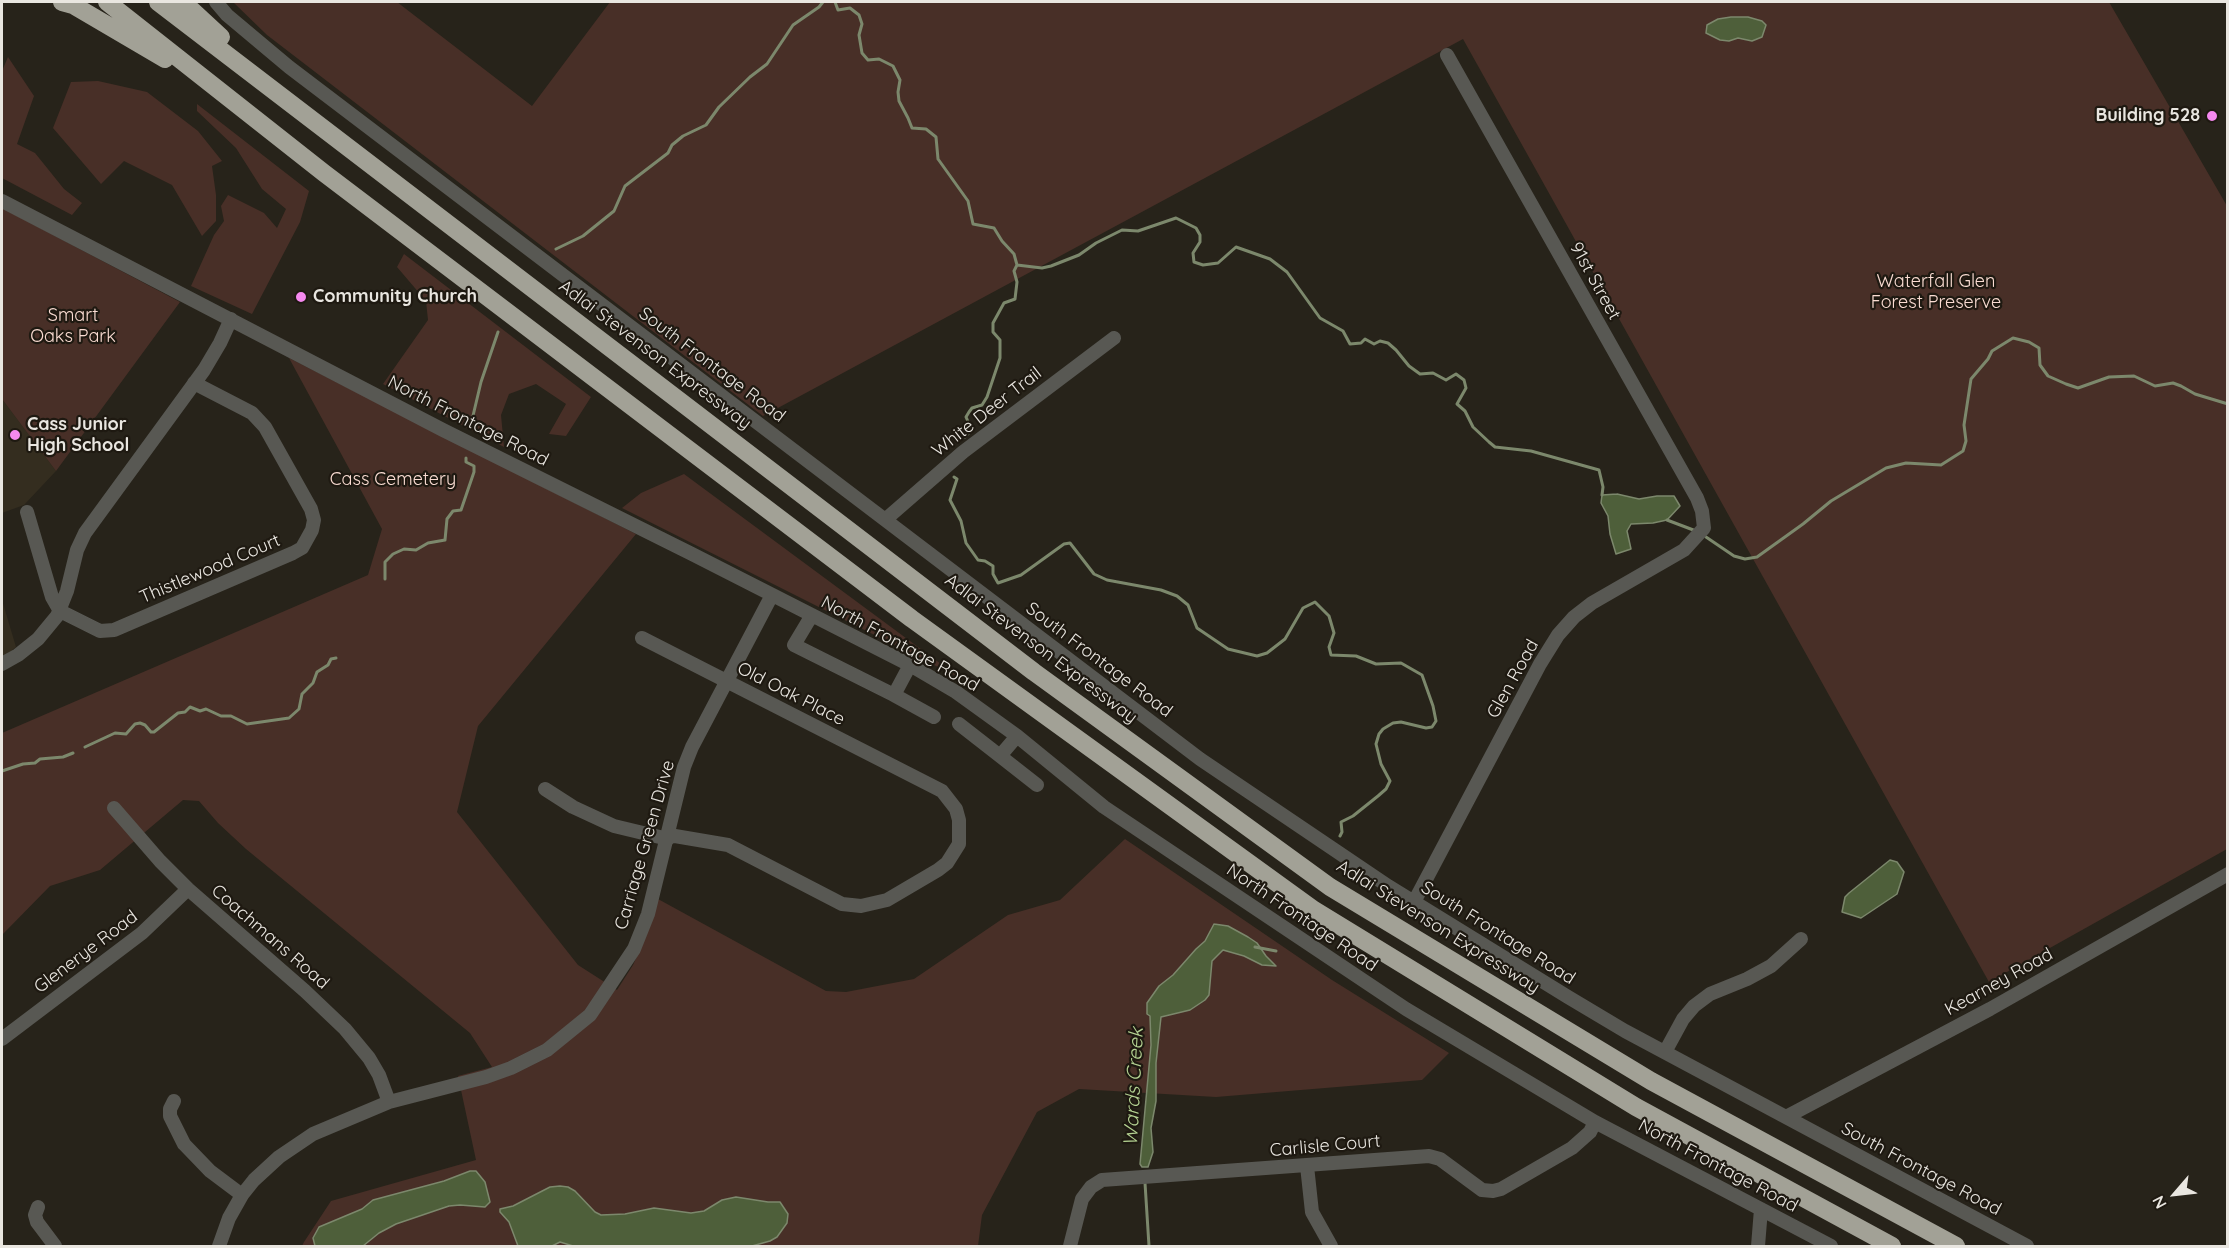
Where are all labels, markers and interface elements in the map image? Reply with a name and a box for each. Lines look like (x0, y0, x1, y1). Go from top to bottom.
place label: Building 528 (2095, 105, 2200, 127)
marker: Building 528 (2205, 109, 2219, 123)
street label: 91st Street (1565, 238, 1625, 324)
park label: Waterfall Glen Forest Preserve (1871, 271, 2001, 314)
street label: Adlai Stevenson Expressway (555, 276, 755, 434)
place label: Community Church (313, 286, 477, 308)
marker: Community Church (294, 290, 308, 304)
street label: South Frontage Road (634, 303, 790, 427)
park label: Smart Oaks Park (30, 305, 116, 348)
street label: White Deer Trail (928, 362, 1046, 462)
street label: North Frontage Road (384, 371, 552, 471)
place label: Cass Junior High School (27, 414, 129, 456)
marker: Cass Junior High School (8, 428, 22, 442)
park label: Cass Cemetery (330, 469, 456, 491)
street label: Thistlewood Court (136, 530, 284, 608)
street label: Adlai Stevenson Expressway (941, 570, 1141, 728)
street label: North Frontage Road (817, 592, 983, 696)
street label: South Frontage Road (1021, 598, 1177, 722)
street label: Glen Road (1483, 636, 1543, 722)
street label: Old Oak Place (733, 658, 849, 730)
street label: Carriage Green Drive (610, 758, 680, 932)
street label: Adlai Stevenson Expressway (1332, 855, 1544, 999)
street label: North Frontage Road (1222, 859, 1382, 977)
street label: South Frontage Road (1417, 877, 1579, 989)
street label: Coachmans Road (207, 880, 333, 994)
street label: Glenerye Road (30, 906, 142, 998)
street label: Kearney Road (1941, 943, 2057, 1021)
water label: Wards Creek (1119, 1027, 1149, 1147)
street label: North Frontage Road (1635, 1115, 1801, 1217)
street label: South Frontage Road (1837, 1118, 2005, 1220)
street label: Carlisle Court (1269, 1130, 1381, 1162)
north arrow (2145, 1164, 2205, 1224)
text: N (2148, 1193, 2171, 1212)

